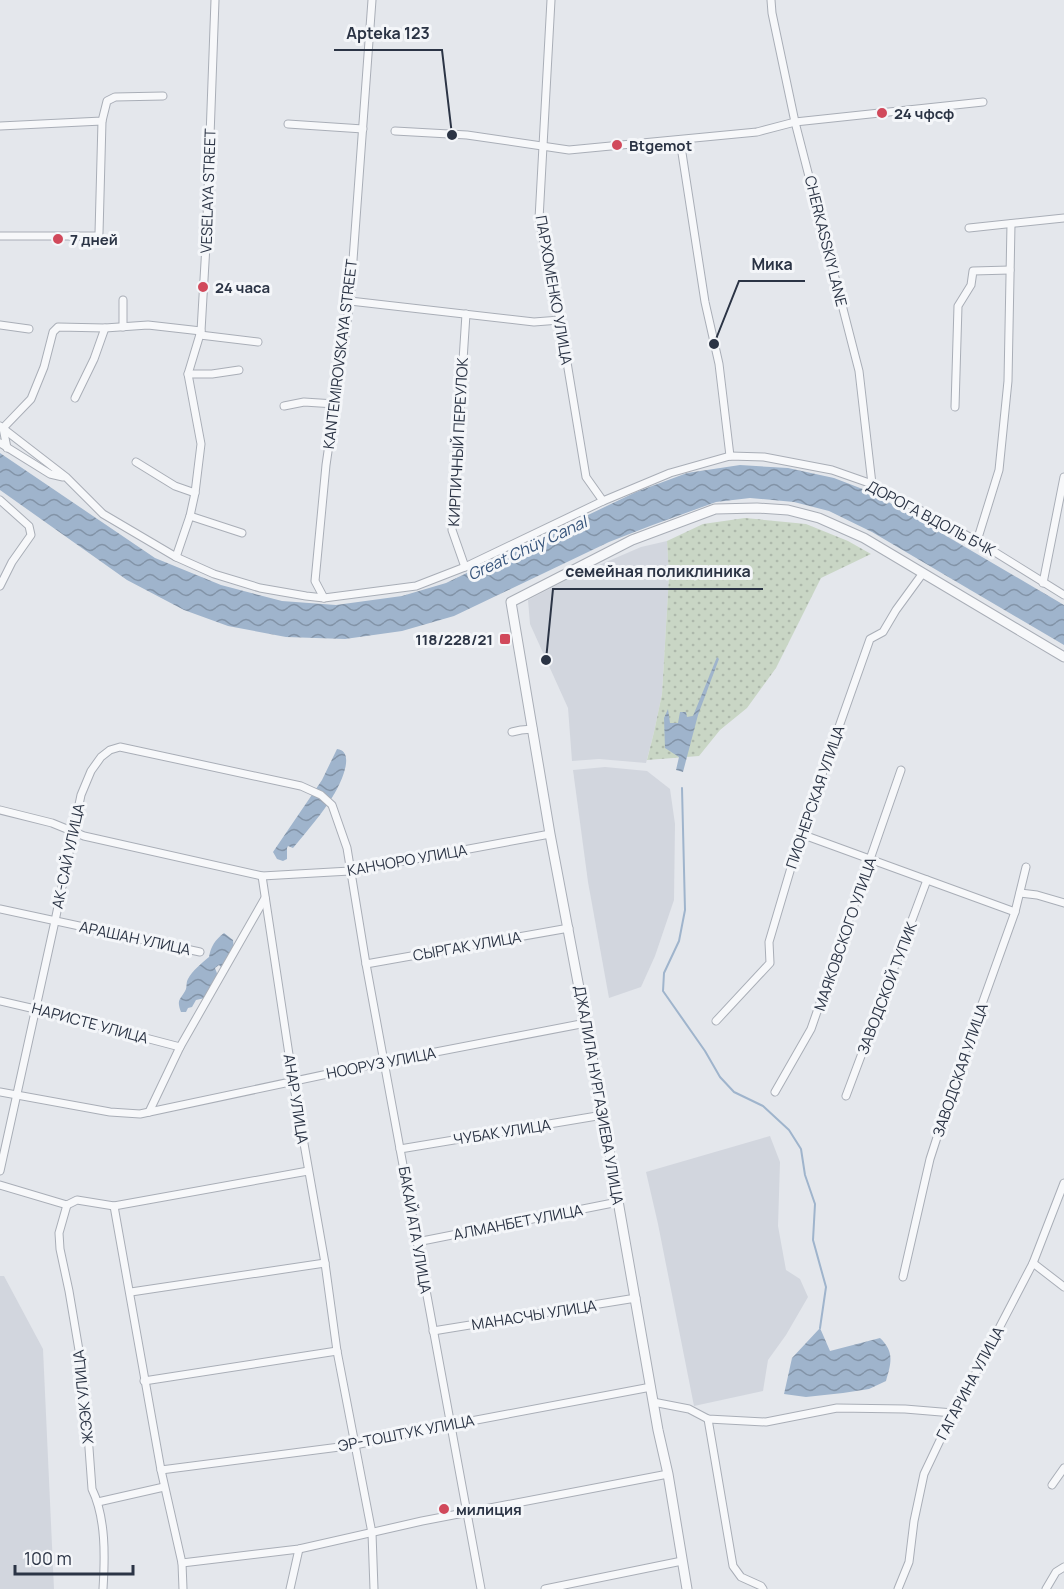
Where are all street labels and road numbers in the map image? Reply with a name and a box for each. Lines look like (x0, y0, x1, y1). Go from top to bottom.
street label: VESELAYA STREET (195, 128, 221, 254)
street label: CHERKASSKIY LANE (800, 173, 852, 309)
street label: ПАРХОМЕНКО УЛИЦА (531, 214, 578, 367)
street label: KANTEMIROVSKAYA STREET (318, 258, 362, 450)
street label: КИРПИЧНЫЙ ПЕРЕУЛОК (443, 357, 473, 527)
street label: ДОРОГА ВДОЛЬ БЧК (863, 475, 999, 561)
street label: ПИОНЕРСКАЯ УЛИЦА (781, 722, 850, 871)
street label: АК-САЙ УЛИЦА (47, 801, 90, 911)
street label: КАНЧОРО УЛИЦА (345, 839, 469, 881)
street label: МАЯКОВСКОГО УЛИЦА (809, 854, 881, 1014)
street label: АРАШАН УЛИЦА (77, 916, 193, 960)
street label: ЗАВОДСКОЙ ТУПИК (852, 919, 922, 1057)
street label: СЫРГАК УЛИЦА (411, 926, 523, 966)
street label: ДЖАЛИЛА НУРГАЗИЕВА УЛИЦА (569, 984, 629, 1207)
street label: НАРИСТЕ УЛИЦА (30, 997, 151, 1049)
street label: ЗАВОДСКАЯ УЛИЦА (927, 1000, 993, 1140)
street label: НООРУЗ УЛИЦА (325, 1042, 438, 1084)
street label: АНАР УЛИЦА (279, 1053, 314, 1146)
street label: ЧУБАК УЛИЦА (452, 1114, 553, 1150)
street label: БАКАЙ АТА УЛИЦА (393, 1165, 437, 1296)
street label: АЛМАНБЕТ УЛИЦА (452, 1199, 585, 1245)
street label: МАНАСЧЫ УЛИЦА (470, 1295, 598, 1335)
street label: ГАГАРИНА УЛИЦА (931, 1322, 1009, 1443)
street label: ЖЭЭК УЛИЦА (68, 1348, 98, 1445)
street label: ЭР-ТОШТУК УЛИЦА (336, 1409, 476, 1457)

